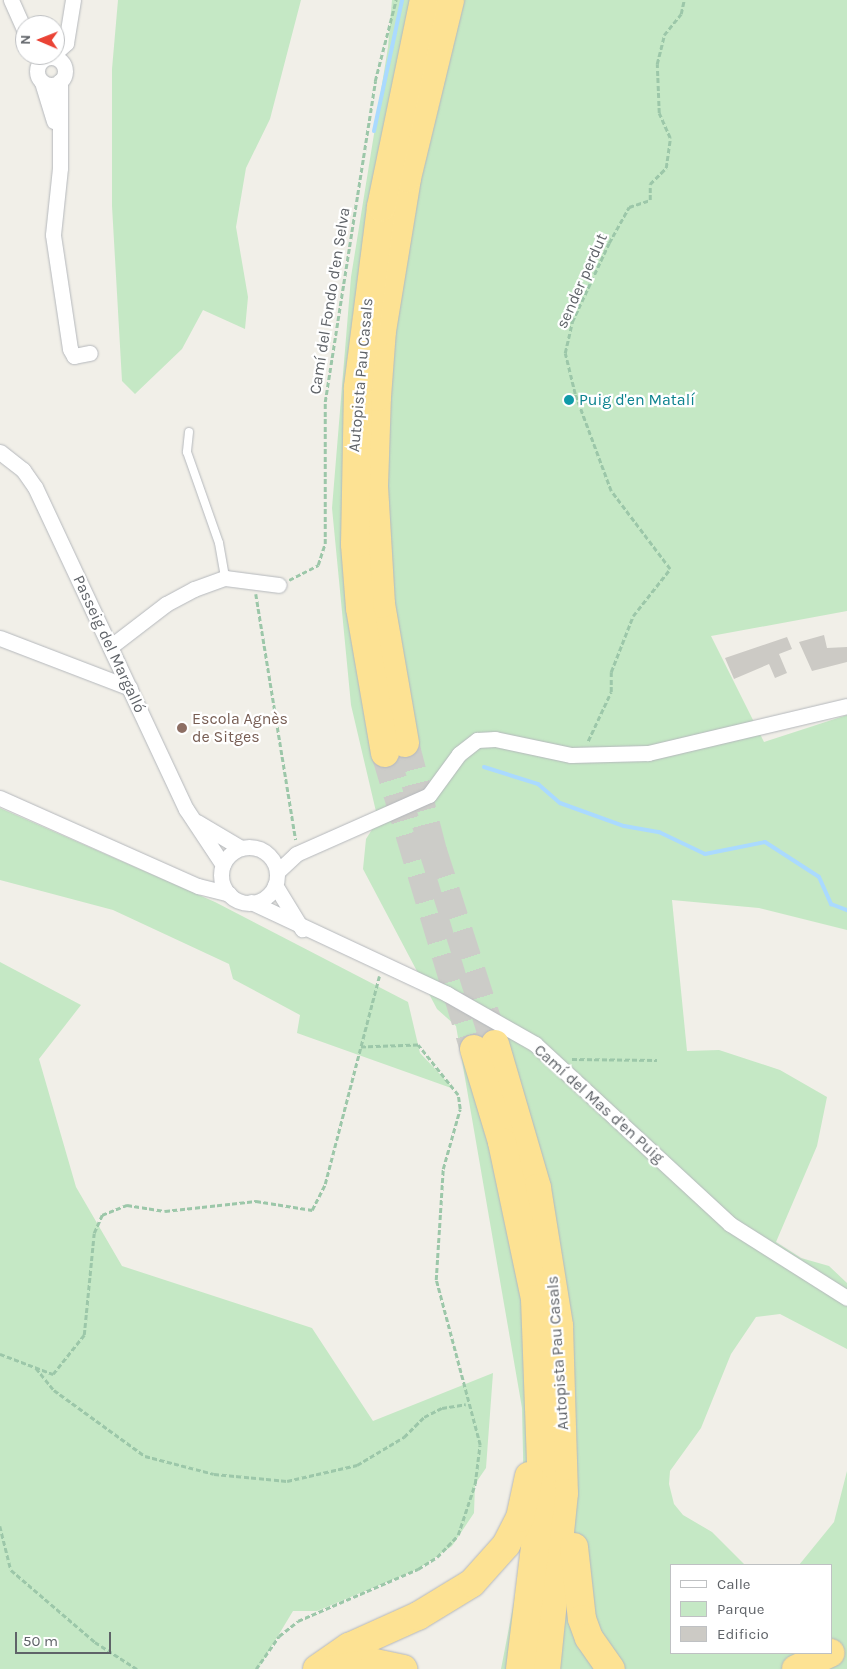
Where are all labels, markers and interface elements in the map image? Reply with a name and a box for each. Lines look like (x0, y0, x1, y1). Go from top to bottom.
north arrow (15, 15, 65, 65)
text: N (17, 35, 34, 45)
street label: Camí del Fondo d'en Selva (306, 206, 354, 396)
street label: sender perdut (552, 230, 612, 332)
street label: Autopista Pau Casals (345, 297, 377, 453)
place label: Puig d'en Matalí (579, 390, 695, 410)
marker: Puig d'en Matalí (563, 394, 575, 406)
street label: Passeig del Margalló (69, 572, 149, 716)
place label: Escola Agnès de Sitges (192, 709, 288, 747)
marker: Escola Agnès de Sitges (176, 722, 188, 734)
street label: Camí del Mas d'en Puig (530, 1041, 668, 1167)
street label: Autopista Pau Casals (543, 1275, 573, 1431)
legend (670, 1564, 832, 1654)
text: Calle (717, 1575, 751, 1593)
text: Parque (717, 1600, 765, 1618)
scale bar (18, 1622, 114, 1654)
text: Edificio (717, 1625, 769, 1643)
text: 50 m (23, 1632, 58, 1650)

